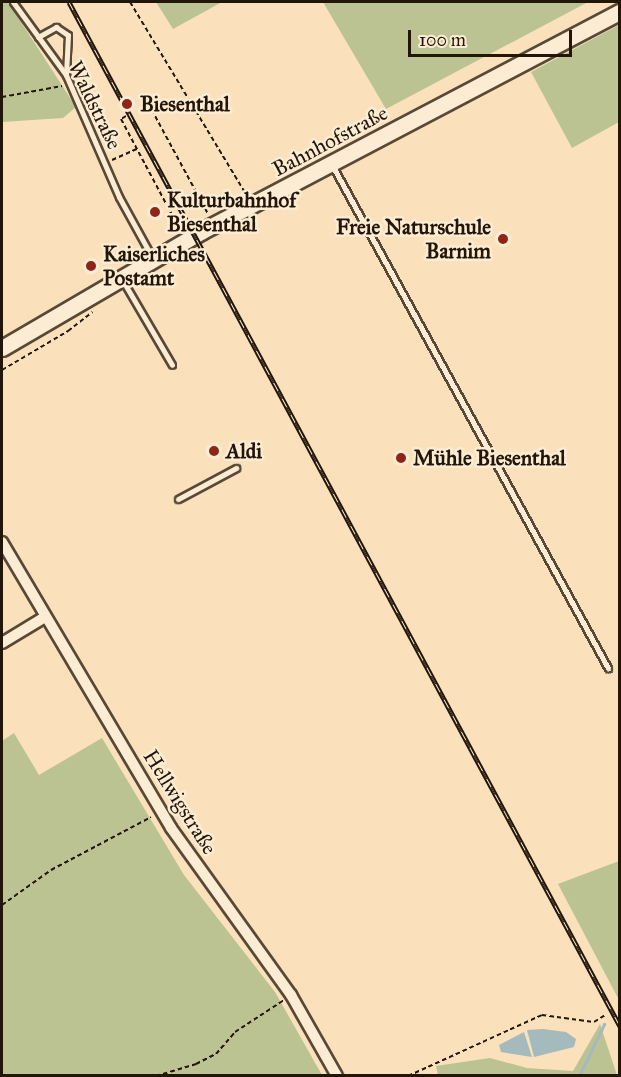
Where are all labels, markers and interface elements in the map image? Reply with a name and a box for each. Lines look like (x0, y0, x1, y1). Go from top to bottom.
scale bar (411, 18, 574, 56)
text: 100 m (419, 29, 466, 51)
street label: Waldstraße (63, 57, 127, 153)
place label: Biesenthal (140, 91, 230, 117)
marker: Biesenthal (118, 95, 136, 113)
street label: Bahnhofstraße (268, 100, 392, 182)
place label: Kulturbahnhof Biesenthal (167, 187, 296, 237)
marker: Kulturbahnhof Biesenthal (148, 205, 162, 219)
place label: Freie Naturschule Barnim (336, 214, 491, 264)
marker: Freie Naturschule Barnim (496, 232, 510, 246)
place label: Kaiserliches Postamt (103, 241, 205, 291)
marker: Kaiserliches Postamt (84, 259, 98, 273)
place label: Aldi (226, 438, 262, 464)
marker: Aldi (207, 444, 221, 458)
place label: Mühle Biesenthal (413, 445, 566, 471)
marker: Mühle Biesenthal (394, 451, 408, 465)
street label: Hellwigstraße (138, 745, 222, 859)

